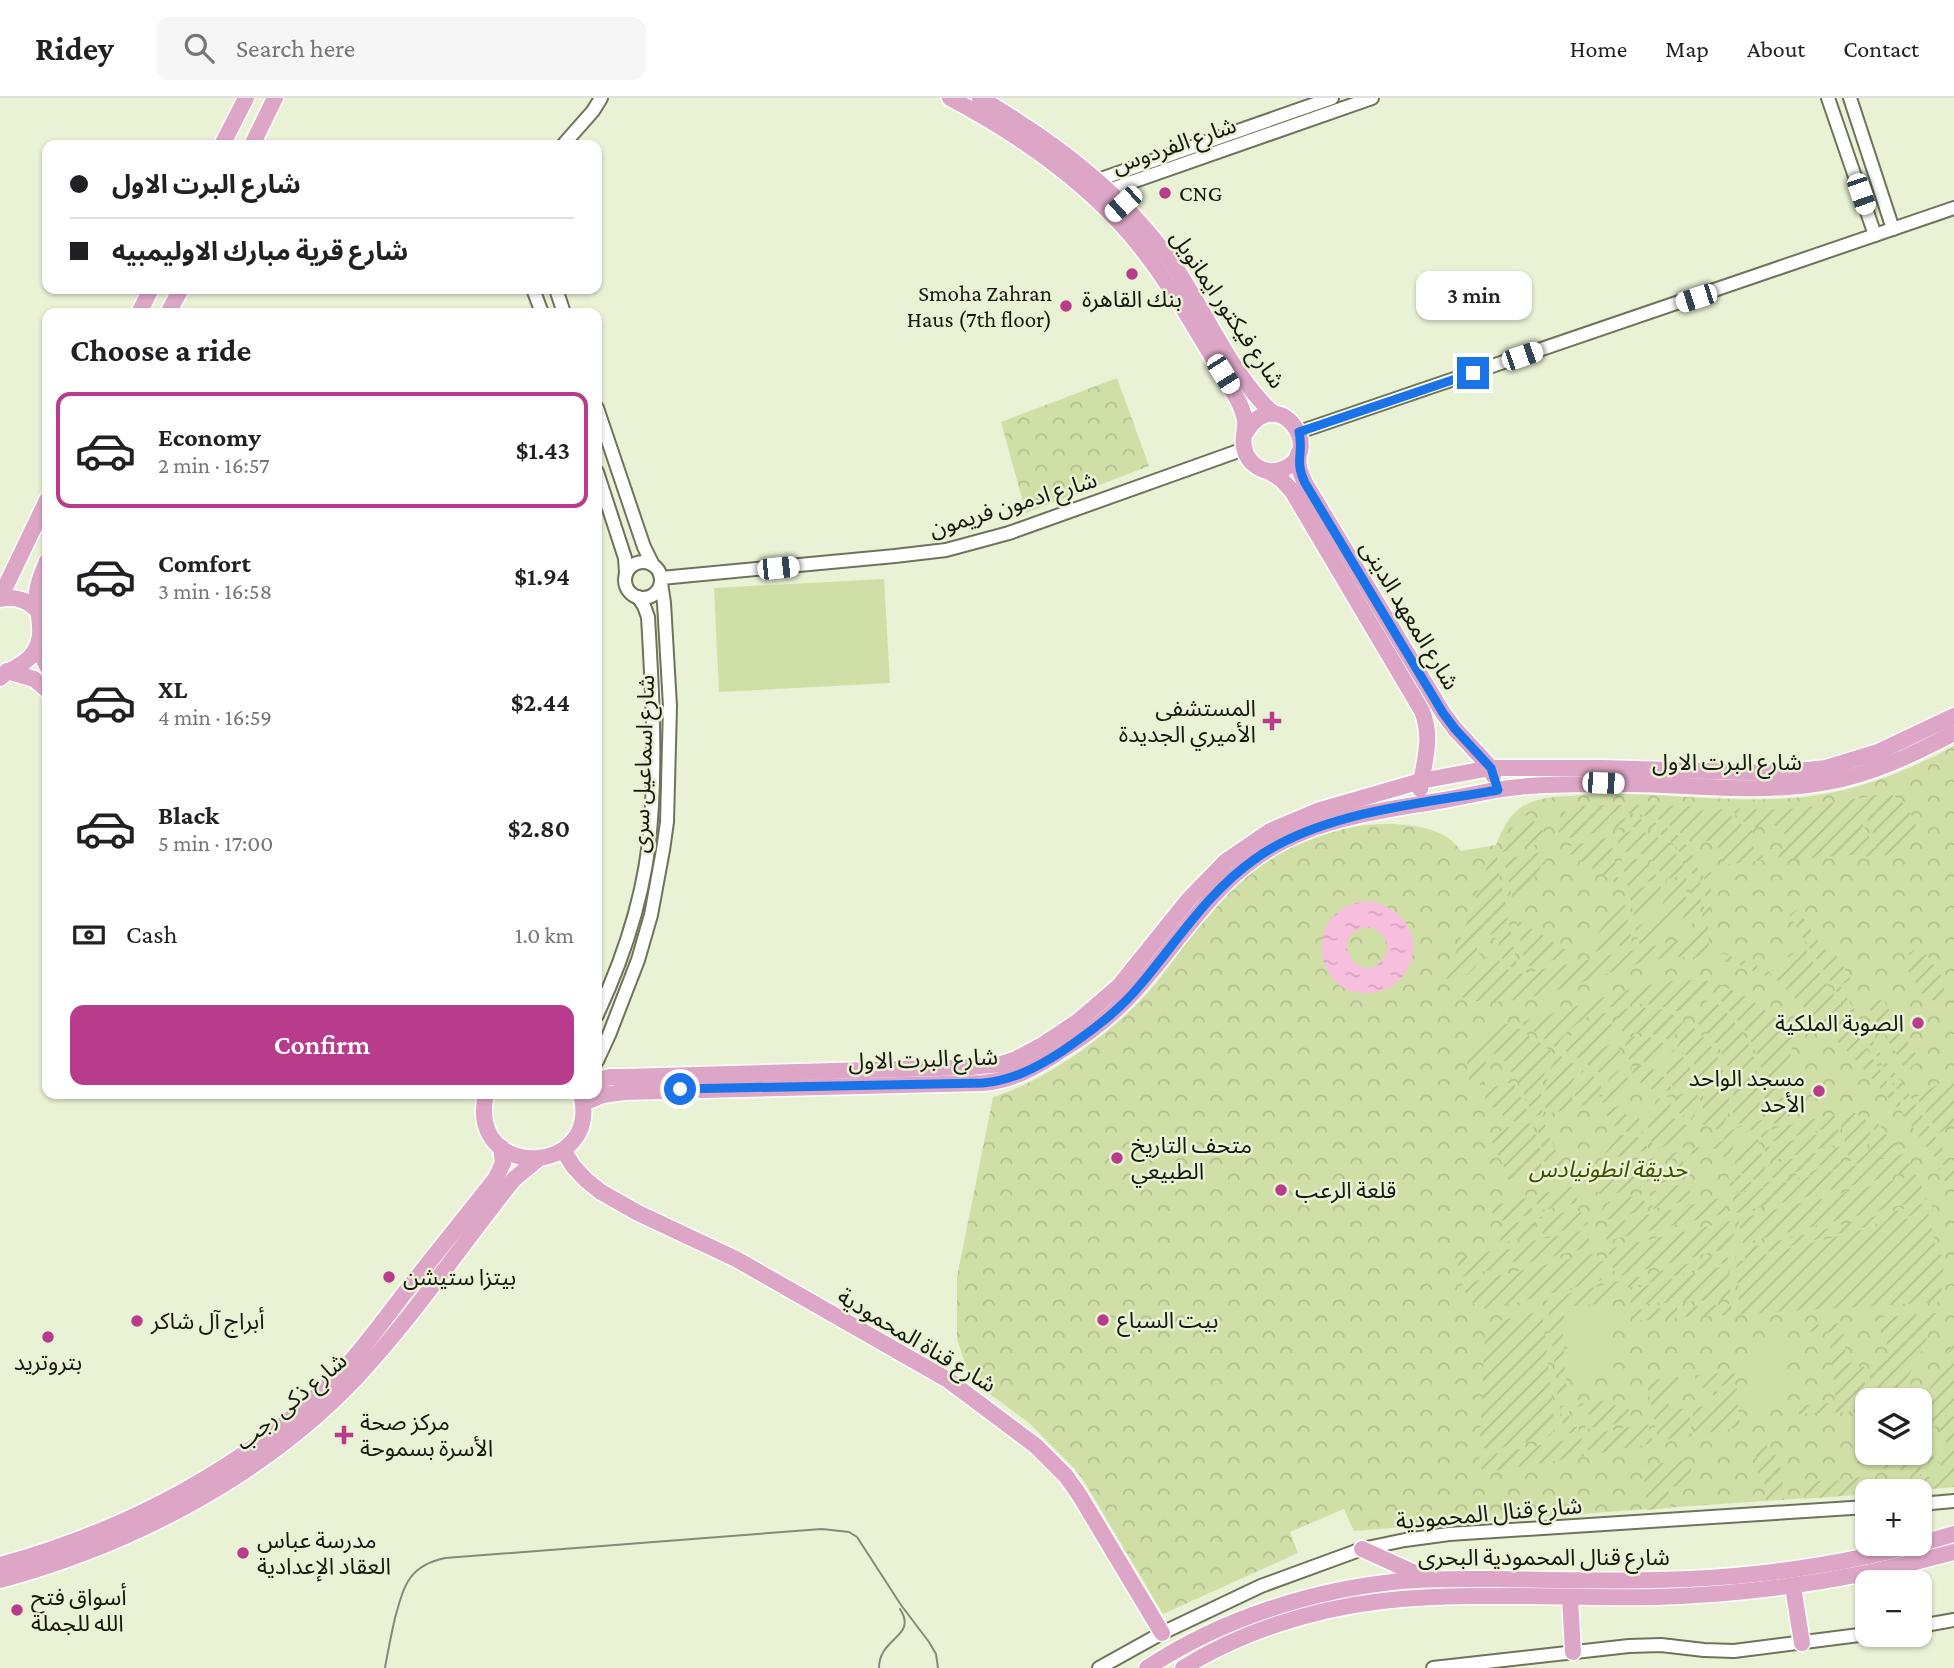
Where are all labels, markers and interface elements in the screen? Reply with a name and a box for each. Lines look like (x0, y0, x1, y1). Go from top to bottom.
search box (156, 17, 646, 80)
icon: search (180, 29, 218, 67)
text: Ridey (35, 30, 114, 67)
text: Search here (236, 34, 355, 63)
text: Home (1570, 35, 1627, 62)
text: Map (1665, 35, 1709, 62)
text: About (1747, 35, 1805, 62)
text: Contact (1843, 35, 1919, 62)
street label: شارع الفردوس (1109, 112, 1241, 182)
text: شارع البرت الاول (112, 170, 301, 199)
car (1845, 171, 1878, 217)
place label: CNG (1179, 180, 1222, 206)
car (1101, 182, 1146, 226)
marker: CNG (1157, 185, 1173, 201)
street label: شارع فيكتور ايمانويل (1162, 225, 1290, 395)
text: شارع قرية مبارك الاوليمبيه (112, 237, 408, 266)
marker: بنك القاهرة (1124, 266, 1140, 282)
callout: 3 min (1415, 272, 1531, 320)
place label: Smoha Zahran Haus (7th floor) (907, 280, 1052, 333)
text: 3 min (1447, 282, 1501, 308)
car (1673, 282, 1720, 314)
place label: بنك القاهرة (1082, 286, 1182, 313)
marker: Smoha Zahran Haus (7th floor) (1058, 298, 1074, 314)
text: Choose a ride (70, 332, 251, 368)
car (1499, 339, 1546, 373)
car (1203, 351, 1244, 397)
route end (1457, 357, 1489, 389)
icon: car (74, 419, 137, 482)
text: Economy (158, 423, 261, 452)
text: $1.43 (516, 436, 570, 465)
text: 2 min · 16:57 (158, 452, 270, 478)
street label: شارع ادمون فريمون (926, 466, 1101, 546)
street label: شارع المعهد الدينى (1352, 536, 1465, 696)
icon: car (74, 545, 137, 608)
text: Comfort (158, 549, 251, 578)
car (757, 555, 800, 581)
text: $1.94 (514, 562, 570, 591)
text: 3 min · 16:58 (158, 578, 272, 604)
icon: car (74, 671, 137, 734)
street label: شارع اسماعيل سرى (627, 674, 663, 854)
text: XL (158, 675, 187, 704)
text: $2.44 (511, 688, 570, 717)
place label: المستشفى الأميري الجديدة (1119, 695, 1256, 751)
text: 4 min · 16:59 (158, 704, 272, 730)
marker: المستشفى الأميري الجديدة (1262, 711, 1282, 731)
street label: شارع البرت الاول (1652, 749, 1802, 779)
car (1582, 772, 1625, 794)
icon: car (74, 797, 137, 860)
text: Black (158, 801, 219, 830)
text: $2.80 (508, 814, 570, 843)
text: 5 min · 17:00 (158, 830, 273, 856)
icon: cash (70, 916, 108, 954)
text: Cash (126, 920, 177, 949)
text: 1.0 km (515, 922, 574, 948)
button: Confirm (70, 1005, 574, 1085)
place label: الصوبة الملكية (1775, 1010, 1904, 1037)
marker: الصوبة الملكية (1910, 1015, 1926, 1031)
street label: شارع البرت الاول (848, 1043, 998, 1079)
place label: مسجد الواحد الأحد (1689, 1065, 1805, 1117)
route start (664, 1073, 696, 1105)
marker: مسجد الواحد الأحد (1811, 1083, 1827, 1099)
place label: متحف التاريخ الطبيعي (1131, 1132, 1252, 1188)
marker: متحف التاريخ الطبيعي (1109, 1150, 1125, 1166)
park label: حديقة انطونيادس (1529, 1156, 1688, 1183)
place label: قلعة الرعب (1295, 1177, 1396, 1204)
marker: قلعة الرعب (1273, 1182, 1289, 1198)
place label: بيتزا ستيشن (403, 1264, 516, 1291)
marker: بيتزا ستيشن (381, 1269, 397, 1285)
street label: شارع قناة المحمودية (831, 1282, 1001, 1401)
place label: أبراج آل شاكر (150, 1307, 265, 1338)
place label: بيت السباع (1117, 1307, 1218, 1337)
marker: بيت السباع (1095, 1312, 1111, 1328)
marker: أبراج آل شاكر (129, 1313, 145, 1329)
marker: بتروتريد (40, 1329, 56, 1345)
street label: شارع ذكى رجب (230, 1347, 354, 1458)
place label: بتروتريد (14, 1349, 82, 1376)
map controls (1855, 1388, 1932, 1647)
button: layers (1855, 1388, 1932, 1465)
place label: مركز صحة الأسرة بسموحة (360, 1409, 493, 1462)
marker: مركز صحة الأسرة بسموحة (334, 1425, 354, 1445)
button: + (1855, 1479, 1932, 1556)
street label: شارع قنال المحمودية (1395, 1492, 1584, 1538)
place label: مدرسة عباس العقاد الإعدادية (257, 1527, 391, 1582)
street label: شارع قنال المحمودية البحرى (1418, 1544, 1670, 1574)
marker: مدرسة عباس العقاد الإعدادية (235, 1545, 251, 1561)
button: − (1855, 1570, 1932, 1647)
place label: أسواق فتح الله للجملة (31, 1583, 127, 1636)
marker: أسواق فتح الله للجملة (9, 1602, 25, 1618)

